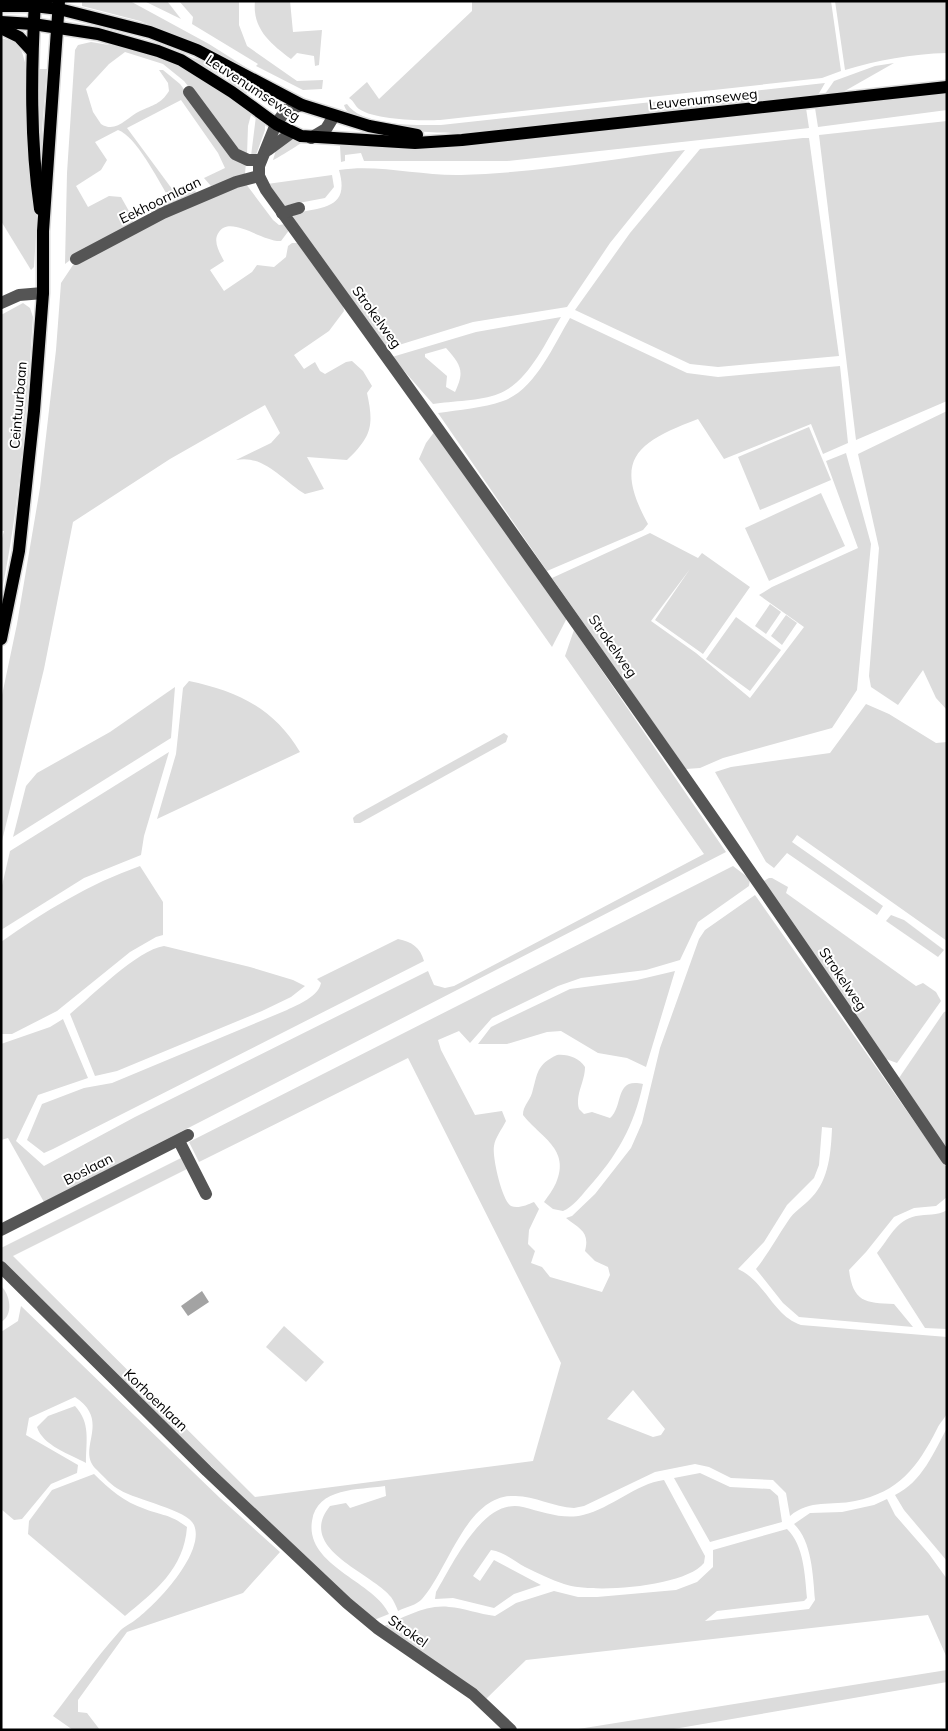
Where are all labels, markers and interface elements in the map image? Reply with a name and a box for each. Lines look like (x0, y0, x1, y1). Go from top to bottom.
street label: Leuvenumseweg (202, 51, 304, 125)
street label: Leuvenumseweg (648, 84, 758, 114)
street label: Eekhoornlaan (116, 172, 204, 228)
street label: Strokelweg (348, 282, 406, 352)
street label: Ceintuurbaan (5, 360, 31, 450)
street label: Strokelweg (585, 611, 641, 681)
street label: Strokelweg (815, 944, 871, 1014)
street label: Boslaan (60, 1149, 116, 1189)
street label: Korhoenlaan (120, 1365, 192, 1435)
street label: Strokel (385, 1611, 431, 1651)

